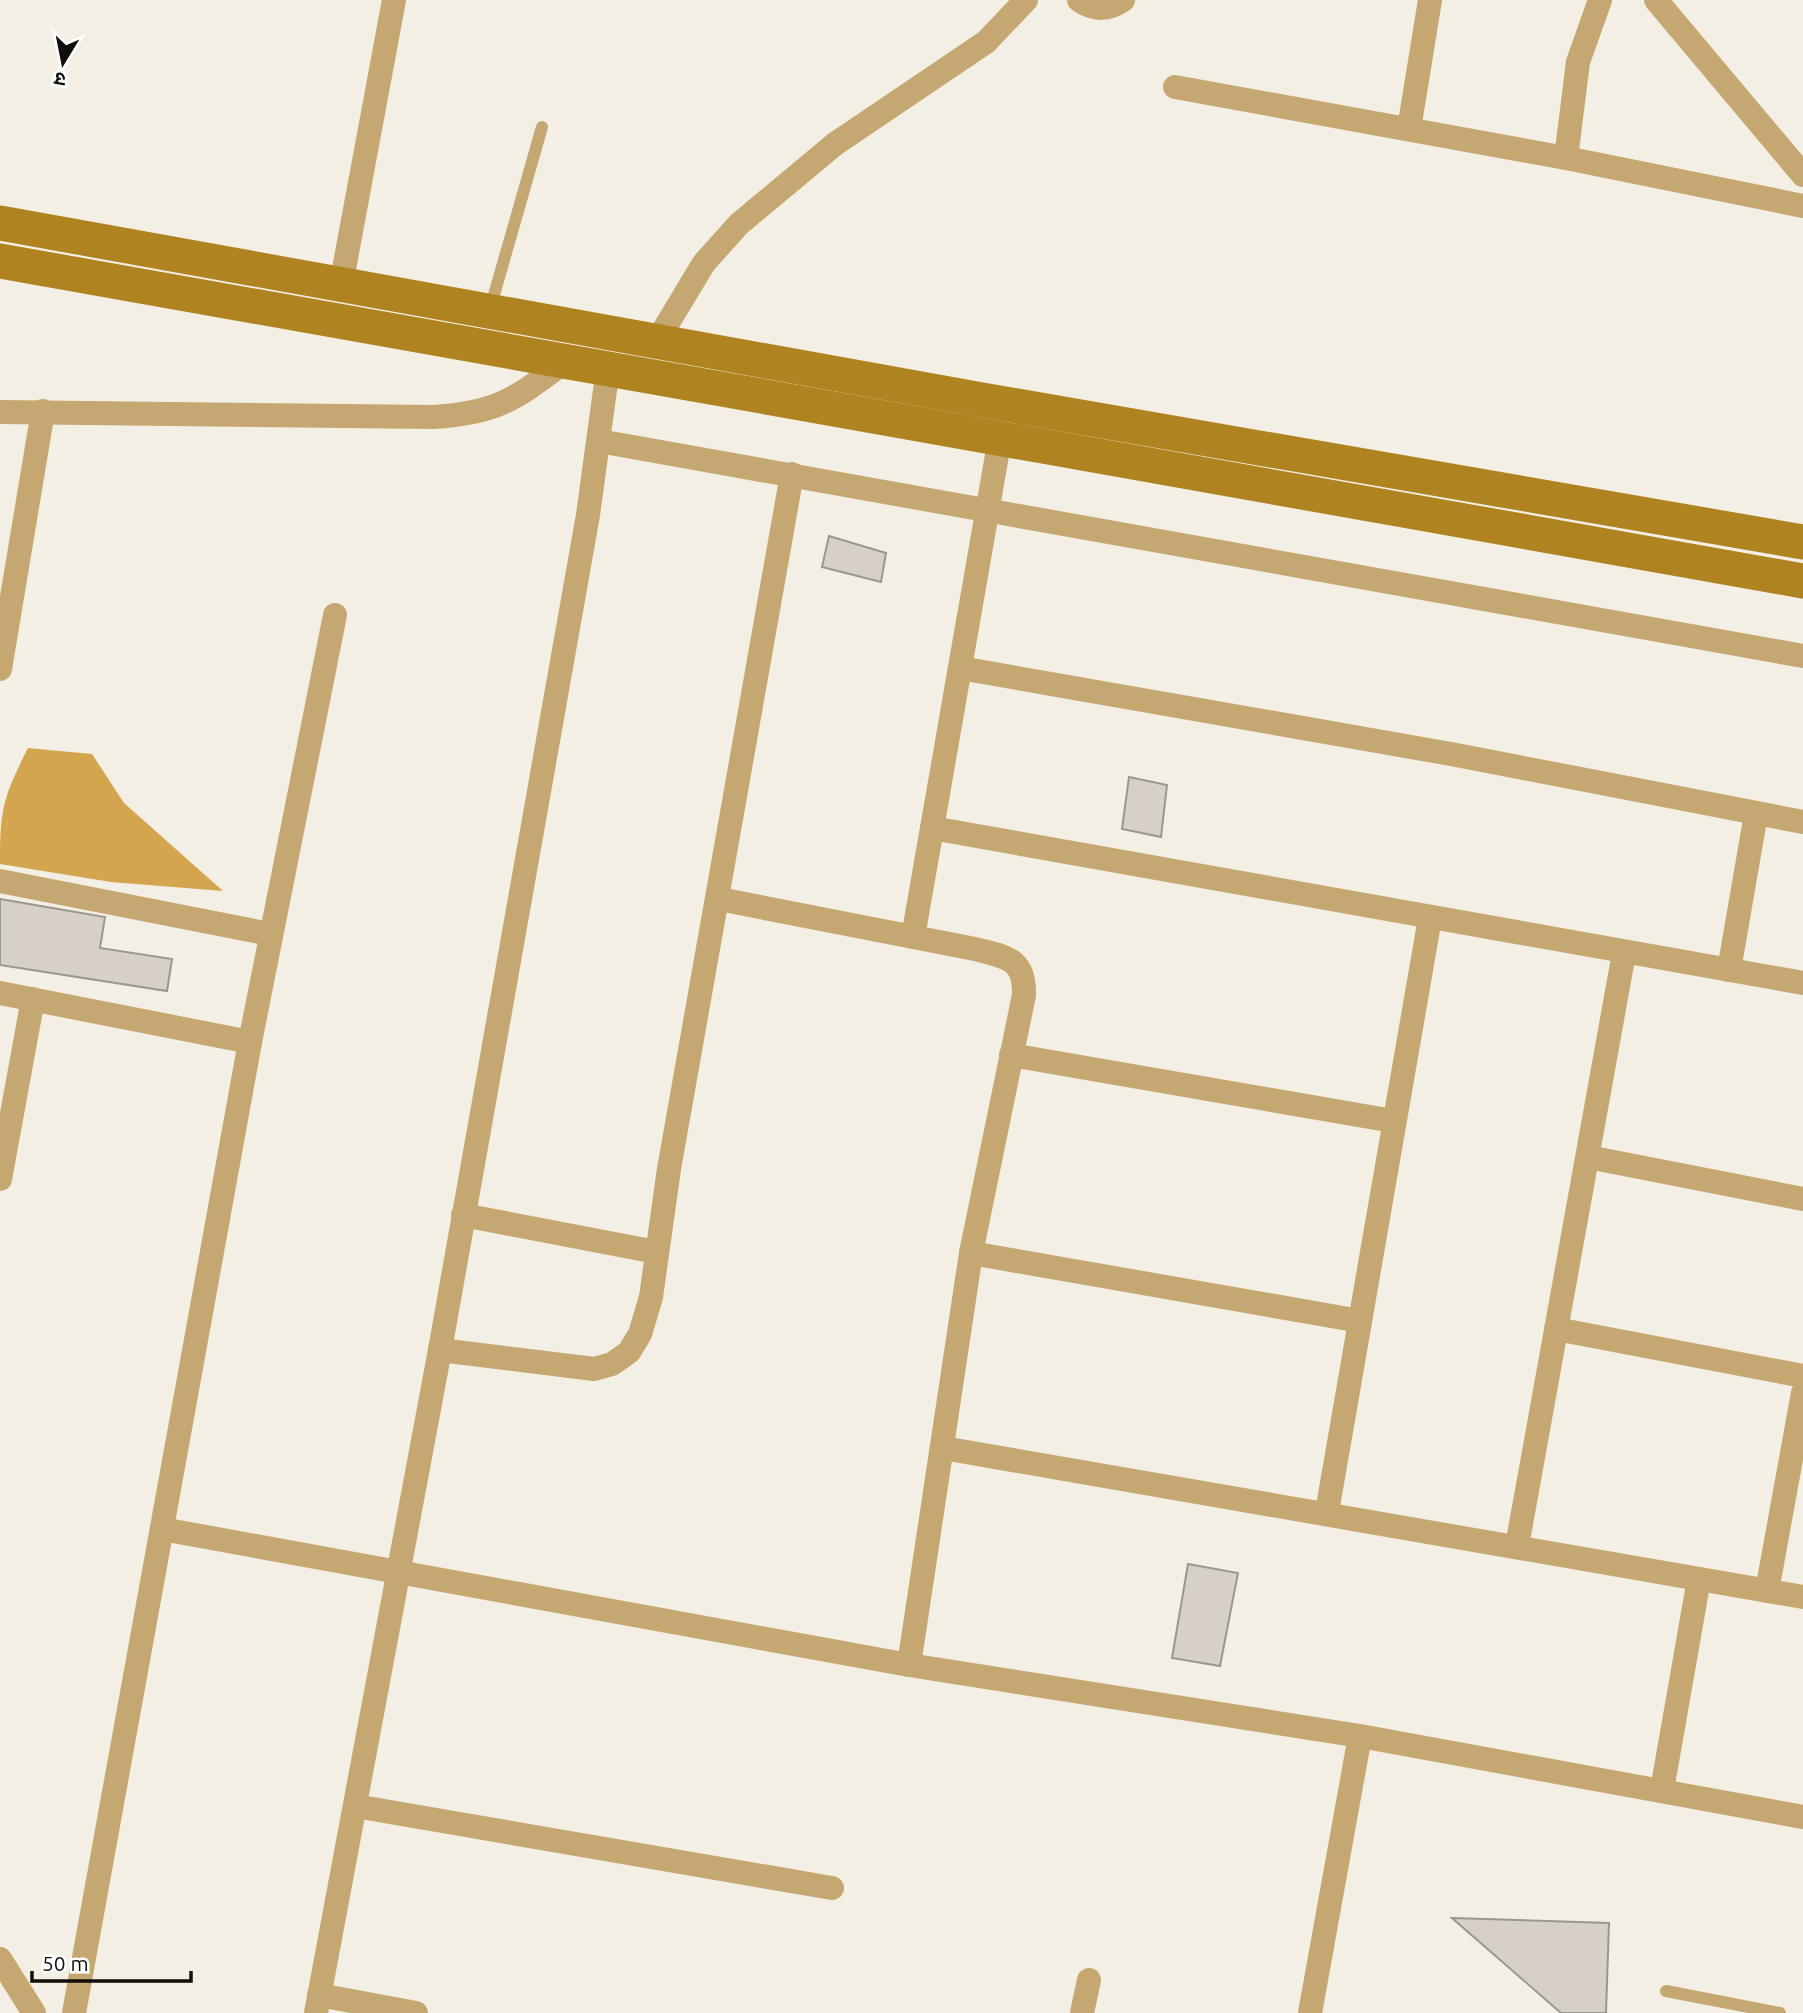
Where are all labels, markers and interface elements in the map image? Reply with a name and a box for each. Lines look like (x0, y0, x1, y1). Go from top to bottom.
north arrow (28, 28, 98, 98)
text: उ (52, 68, 67, 92)
scale bar (32, 1940, 191, 1984)
text: 50 m (42, 1951, 89, 1975)

